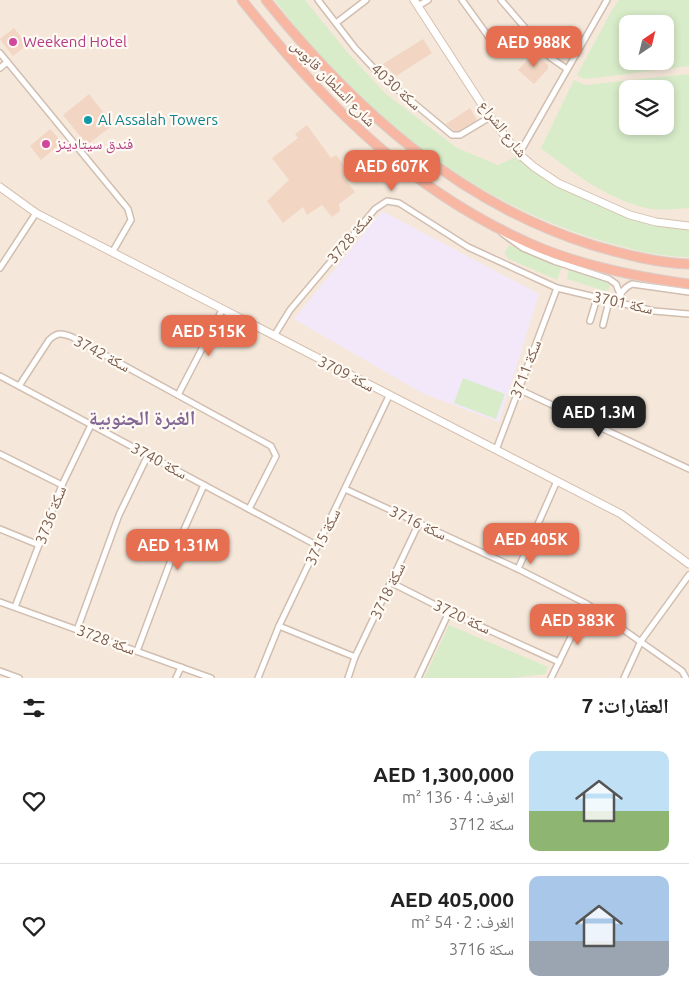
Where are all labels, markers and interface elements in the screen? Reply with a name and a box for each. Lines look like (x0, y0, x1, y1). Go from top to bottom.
north arrow (619, 15, 674, 70)
map controls (619, 15, 674, 135)
pin: AED 988K (482, 26, 586, 68)
place label: Weekend Hotel (23, 33, 127, 50)
text: AED 988K (497, 33, 571, 51)
marker: Weekend Hotel (7, 36, 19, 48)
street label: شارع السلطان قابوس (286, 36, 379, 131)
street label: سكة 4030 (368, 60, 425, 113)
button: layers (619, 80, 674, 135)
street label: شارع الشراع (474, 97, 531, 162)
place label: Al Assalah Towers (98, 111, 218, 128)
marker: Al Assalah Towers (82, 114, 94, 126)
place label: فندق سيتادينز (55, 135, 133, 154)
marker: فندق سيتادينز (40, 138, 52, 150)
pin: AED 607K (340, 150, 444, 192)
text: AED 607K (355, 157, 429, 175)
street label: سكة 3728 (324, 209, 376, 266)
street label: سكة 3701 (592, 288, 655, 317)
pin: AED 515K (157, 314, 261, 357)
text: AED 515K (172, 322, 246, 340)
street label: سكة 3742 (71, 332, 133, 375)
street label: سكة 3711 (507, 337, 544, 400)
street label: سكة 3709 (315, 352, 377, 395)
pin: AED 1.3M (547, 396, 651, 438)
text: AED 1.3M (563, 403, 635, 421)
district label: الغبرة الجنوبية (89, 406, 195, 430)
street label: سكة 3740 (128, 439, 190, 482)
street label: سكة 3736 (32, 483, 69, 546)
street label: سكة 3716 (387, 502, 449, 543)
street label: سكة 3715 (302, 506, 344, 568)
pin: AED 405K (479, 522, 583, 565)
pin: AED 1.31M (121, 528, 235, 571)
text: AED 405K (494, 530, 568, 548)
text: AED 1.31M (137, 536, 219, 554)
street label: سكة 3718 (367, 560, 409, 622)
street label: سكة 3720 (431, 596, 493, 637)
pin: AED 383K (526, 604, 630, 646)
text: AED 383K (541, 611, 615, 629)
street label: سكة 3728 (75, 621, 138, 658)
text: العقارات: 7 (582, 693, 669, 717)
icon: filters (20, 694, 48, 722)
text: AED 1,300,000 (373, 762, 514, 786)
icon: home (569, 771, 629, 831)
icon: heart (20, 787, 48, 815)
text: الغرف: 4 · 136 m² (402, 788, 514, 806)
text: سكة 3712 (449, 815, 514, 833)
text: AED 405,000 (390, 887, 514, 911)
icon: home (569, 896, 629, 956)
icon: heart (20, 912, 48, 940)
text: الغرف: 2 · 54 m² (411, 913, 514, 931)
text: سكة 3716 (449, 940, 514, 958)

